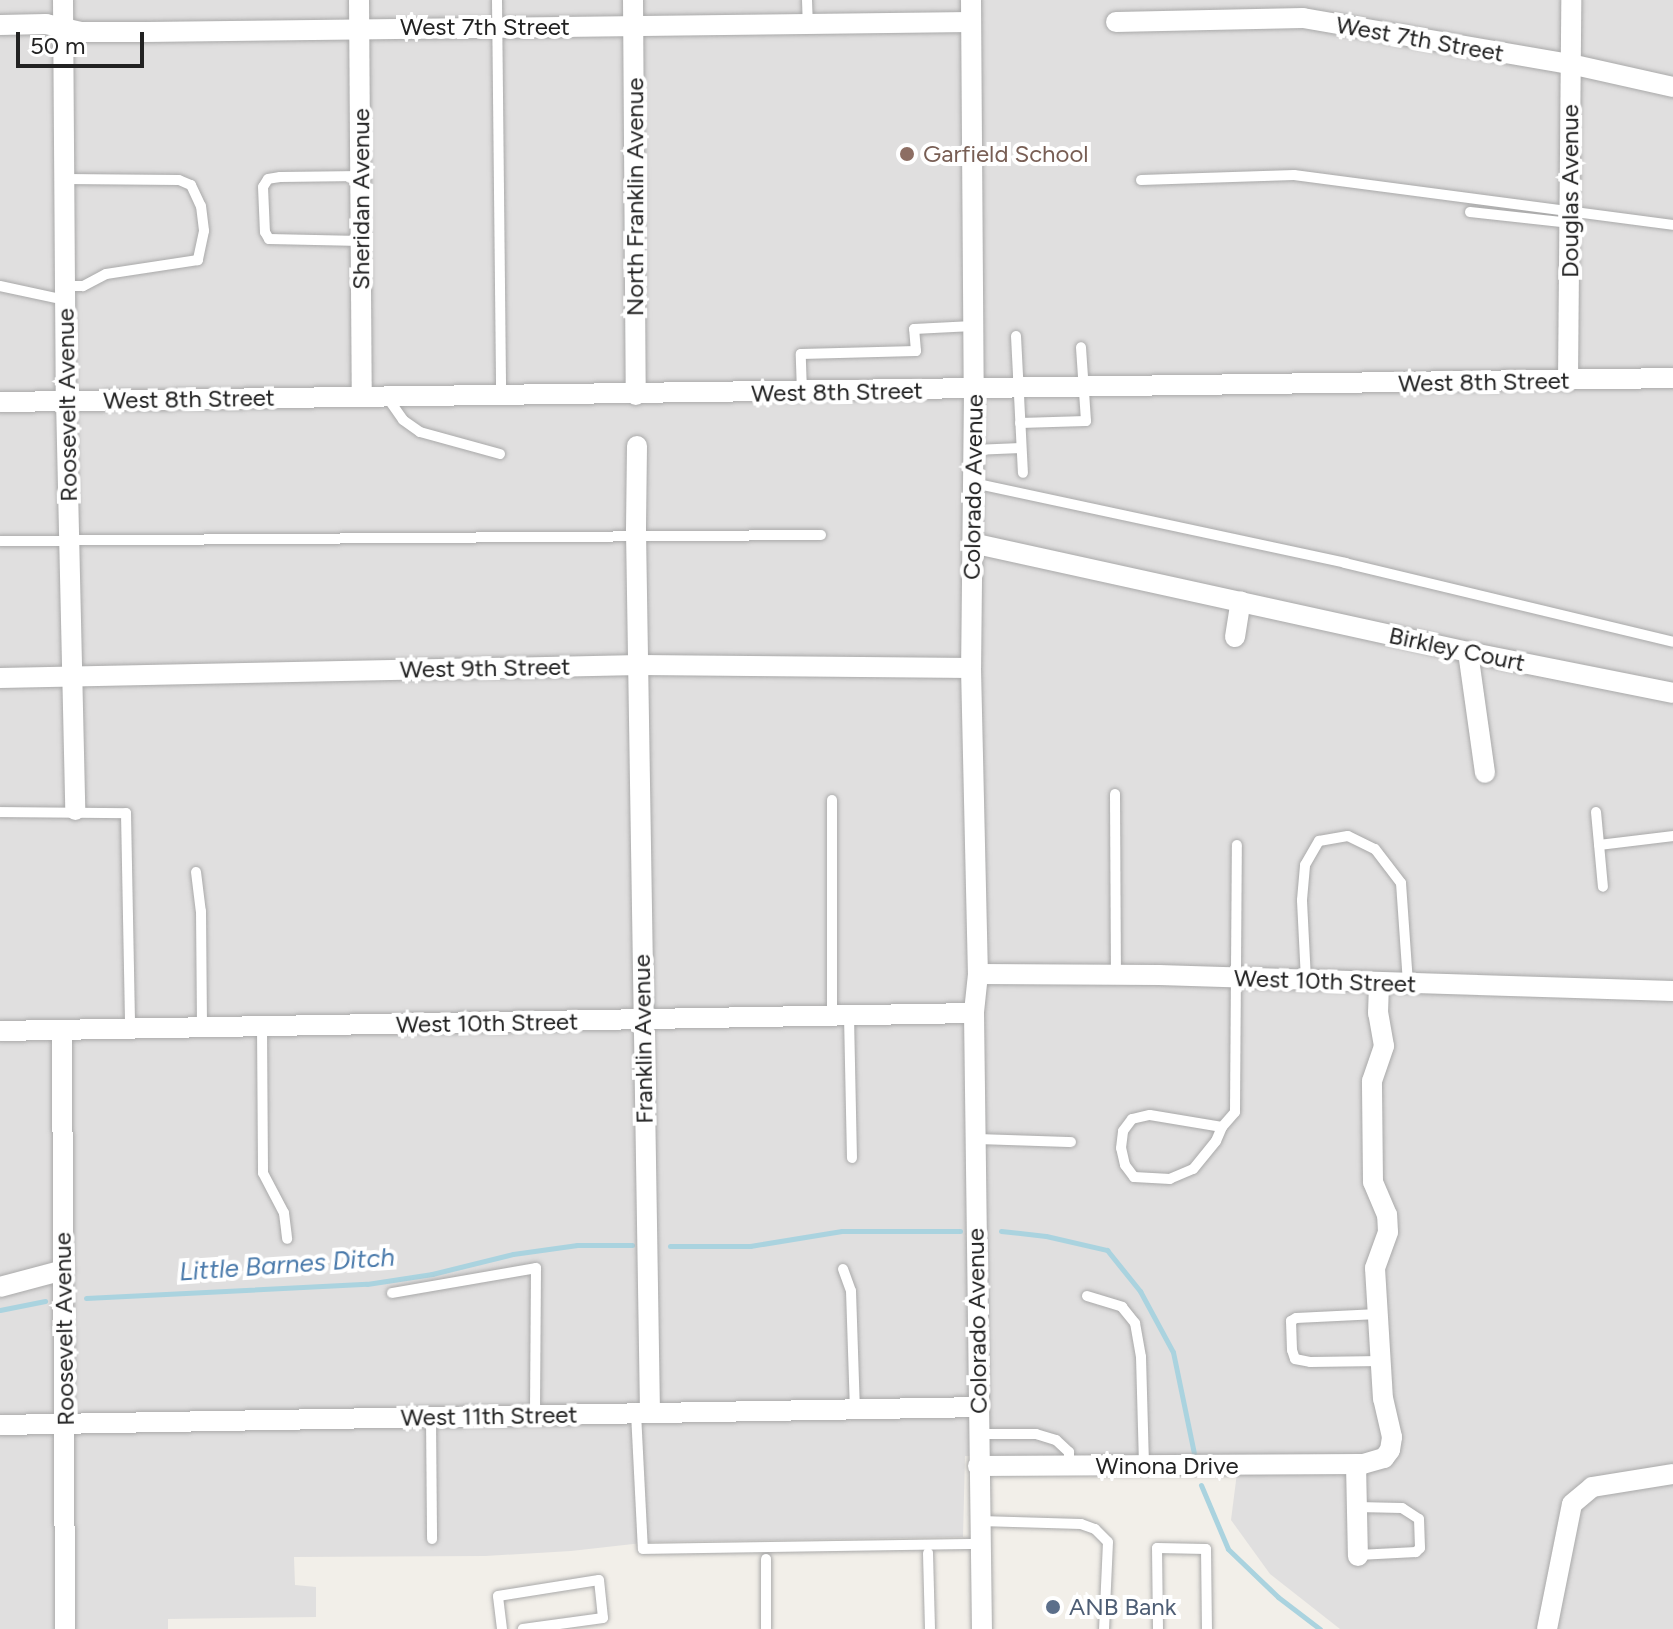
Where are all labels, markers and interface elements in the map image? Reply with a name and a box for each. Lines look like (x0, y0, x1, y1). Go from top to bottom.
street label: West 7th Street (1334, 10, 1506, 68)
street label: West 7th Street (400, 13, 570, 41)
scale bar (20, 16, 148, 66)
text: 50 m (30, 31, 86, 60)
street label: North Franklin Avenue (621, 78, 649, 316)
street label: Douglas Avenue (1556, 104, 1584, 278)
street label: Sheridan Avenue (347, 108, 375, 290)
place label: Garfield School (923, 140, 1089, 168)
marker: Garfield School (898, 145, 916, 163)
street label: Roosevelt Avenue (51, 308, 83, 502)
street label: West 8th Street (1398, 366, 1570, 398)
street label: West 8th Street (751, 376, 923, 408)
street label: West 8th Street (103, 383, 275, 415)
street label: Colorado Avenue (957, 394, 989, 580)
street label: Birkley Court (1386, 621, 1528, 677)
street label: West 9th Street (399, 652, 571, 684)
street label: Franklin Avenue (627, 954, 659, 1124)
street label: West 10th Street (1233, 963, 1417, 999)
street label: West 10th Street (396, 1007, 578, 1039)
street label: Colorado Avenue (961, 1228, 993, 1414)
street label: Roosevelt Avenue (48, 1232, 80, 1426)
water label: Little Barnes Ditch (178, 1242, 396, 1288)
street label: West 11th Street (400, 1400, 578, 1432)
street label: Winona Drive (1096, 1452, 1238, 1480)
place label: ANB Bank (1069, 1593, 1176, 1621)
marker: ANB Bank (1044, 1598, 1062, 1616)

